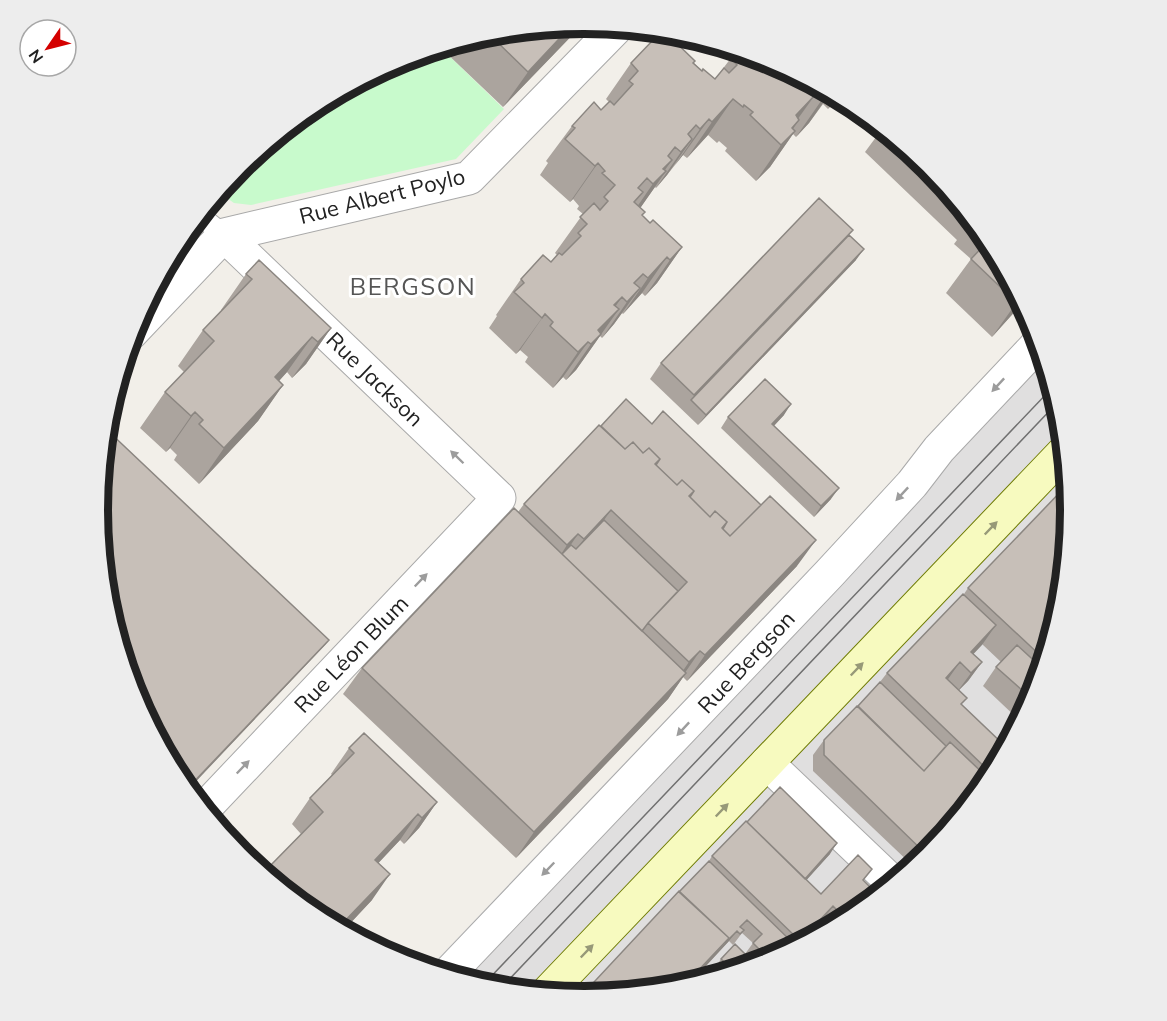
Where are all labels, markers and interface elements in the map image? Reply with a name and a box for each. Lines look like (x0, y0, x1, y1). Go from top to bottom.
north arrow (18, 18, 78, 78)
text: N (24, 46, 47, 67)
street label: Rue Albert Poylo (296, 162, 468, 230)
district label: BERGSON (350, 271, 476, 301)
street label: Rue Jackson (321, 326, 429, 432)
one-way arrow (992, 378, 1006, 392)
one-way arrow (450, 451, 464, 465)
one-way arrow (895, 487, 909, 502)
one-way arrow (984, 521, 998, 535)
one-way arrow (414, 573, 428, 588)
street label: Rue Léon Blum (288, 589, 414, 719)
street label: Rue Bergson (691, 605, 801, 719)
one-way arrow (849, 662, 863, 676)
one-way arrow (676, 721, 690, 736)
one-way arrow (236, 760, 250, 775)
one-way arrow (715, 803, 728, 818)
one-way arrow (541, 862, 555, 877)
one-way arrow (580, 944, 594, 958)

